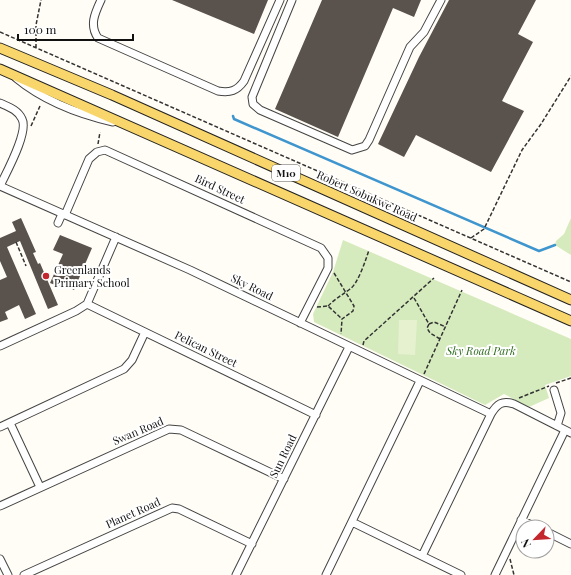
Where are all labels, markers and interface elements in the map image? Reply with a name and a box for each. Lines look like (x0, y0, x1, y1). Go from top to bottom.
scale bar (18, 16, 133, 42)
text: 100 m (24, 21, 57, 37)
road number: M10 (272, 165, 300, 181)
street label: Robert Sobukwe Road (315, 167, 420, 225)
street label: Bird Street (193, 170, 248, 207)
place label: Greenlands Primary School (54, 262, 130, 290)
street label: Sky Road (229, 270, 276, 303)
marker: Greenlands Primary School (41, 271, 51, 281)
street label: Pelican Street (172, 327, 240, 370)
park label: Sky Road Park (445, 343, 516, 358)
street label: Swan Road (110, 413, 166, 448)
street label: Sun Road (266, 431, 300, 480)
street label: Planet Road (103, 494, 163, 531)
north arrow (515, 519, 555, 559)
text: N (517, 537, 534, 550)

